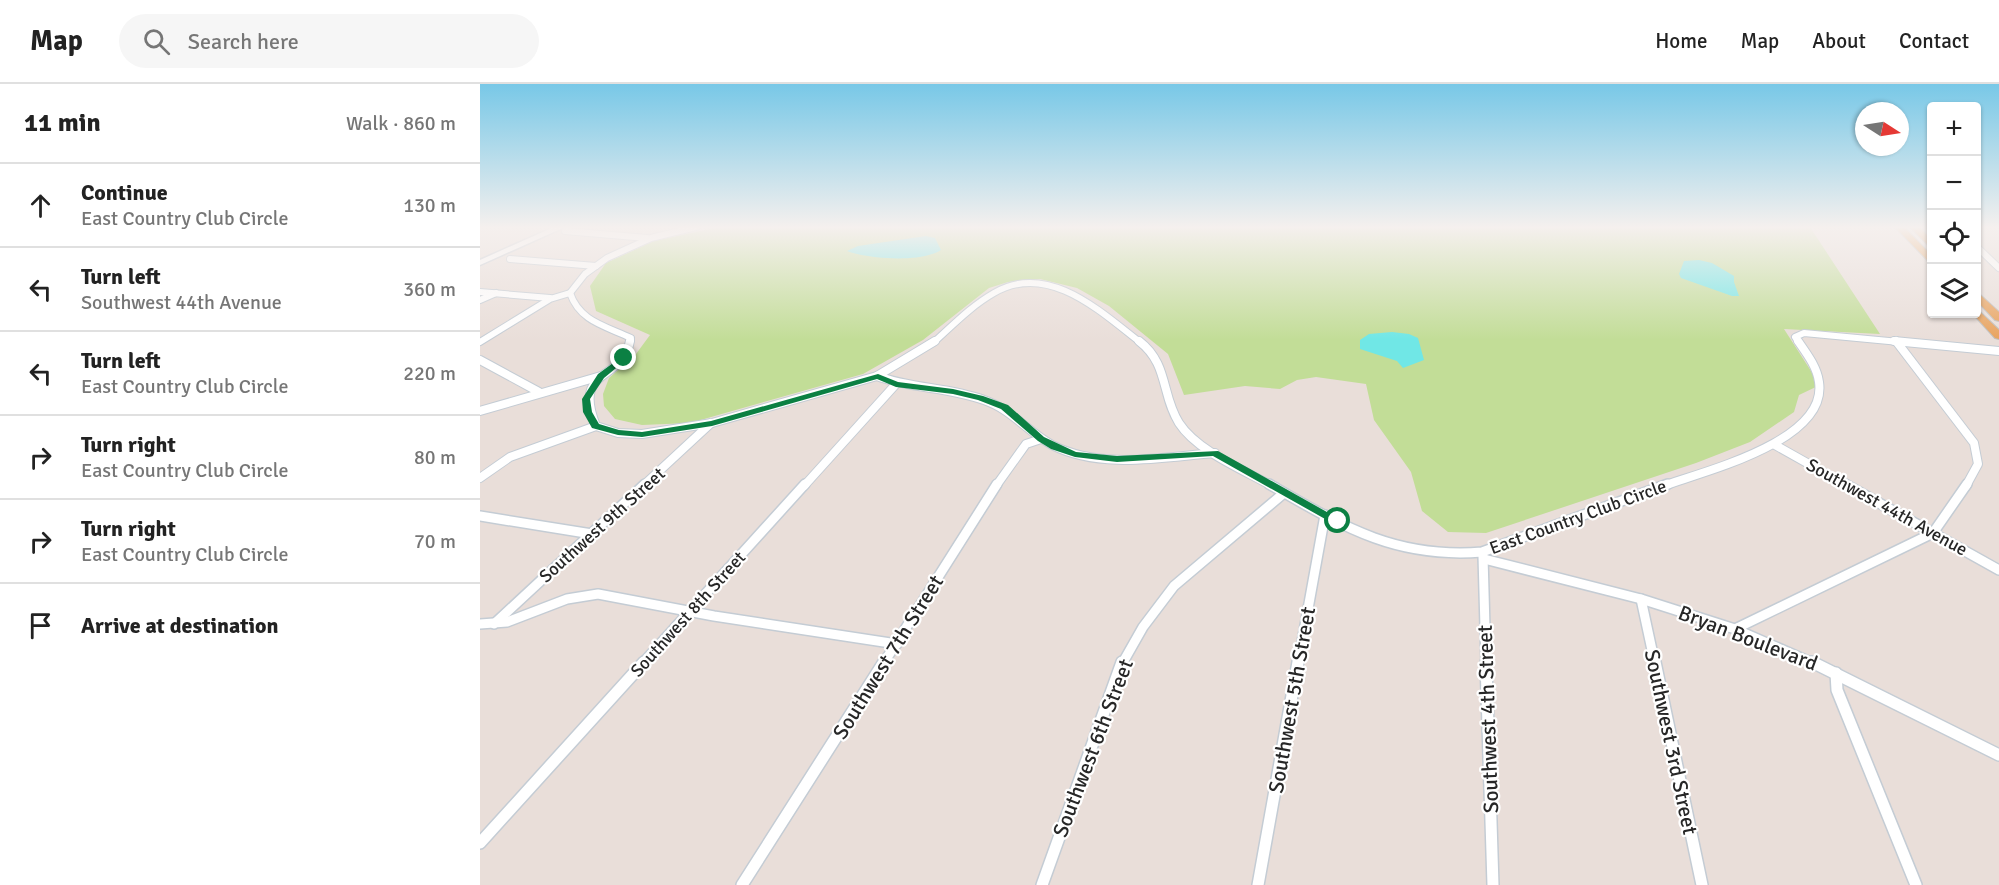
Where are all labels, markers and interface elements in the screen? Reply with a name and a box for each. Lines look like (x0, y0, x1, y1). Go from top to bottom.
search box (119, 14, 539, 68)
text: Map (30, 24, 83, 58)
icon: search (140, 25, 173, 58)
text: Search here (188, 28, 299, 55)
text: Home (1655, 28, 1708, 54)
text: Map (1741, 28, 1779, 54)
text: About (1812, 28, 1866, 54)
text: Contact (1899, 28, 1969, 54)
north arrow (1855, 102, 1909, 156)
map controls (1927, 102, 1981, 318)
button: + (1927, 102, 1981, 156)
text: 11 min (24, 107, 101, 139)
text: Walk · 860 m (346, 111, 456, 136)
button: − (1927, 156, 1981, 210)
text: Continue (81, 179, 168, 206)
icon: ahead (24, 189, 57, 222)
text: 130 m (403, 193, 456, 218)
text: East Country Club Circle (81, 206, 288, 231)
button: locate (1927, 210, 1981, 264)
text: Turn left (81, 263, 161, 290)
button: layers (1927, 264, 1981, 318)
icon: left (24, 273, 57, 306)
text: 360 m (403, 277, 456, 302)
text: Southwest 44th Avenue (81, 290, 282, 315)
route end (610, 344, 636, 370)
text: Turn left (81, 347, 161, 374)
icon: left (24, 357, 57, 390)
text: 220 m (403, 361, 456, 386)
text: East Country Club Circle (81, 374, 288, 399)
text: Turn right (81, 431, 176, 458)
icon: right (24, 441, 57, 474)
text: 80 m (414, 445, 456, 470)
street label: Southwest 44th Avenue (1803, 454, 1971, 560)
text: East Country Club Circle (81, 458, 288, 483)
street label: Southwest 9th Street (535, 463, 669, 587)
street label: East Country Club Circle (1487, 475, 1669, 559)
route start (1324, 507, 1350, 533)
text: Turn right (81, 515, 176, 542)
icon: right (24, 525, 57, 558)
text: 70 m (414, 529, 456, 554)
text: East Country Club Circle (81, 542, 288, 567)
street label: Southwest 8th Street (626, 547, 750, 681)
street label: Southwest 7th Street (827, 570, 949, 744)
street label: Bryan Boulevard (1675, 600, 1821, 676)
street label: Southwest 5th Street (1263, 605, 1321, 795)
icon: arrive (24, 609, 57, 642)
text: Arrive at destination (81, 612, 278, 639)
street label: Southwest 4th Street (1472, 624, 1504, 814)
street label: Southwest 3rd Street (1639, 647, 1703, 837)
street label: Southwest 6th Street (1047, 655, 1139, 841)

